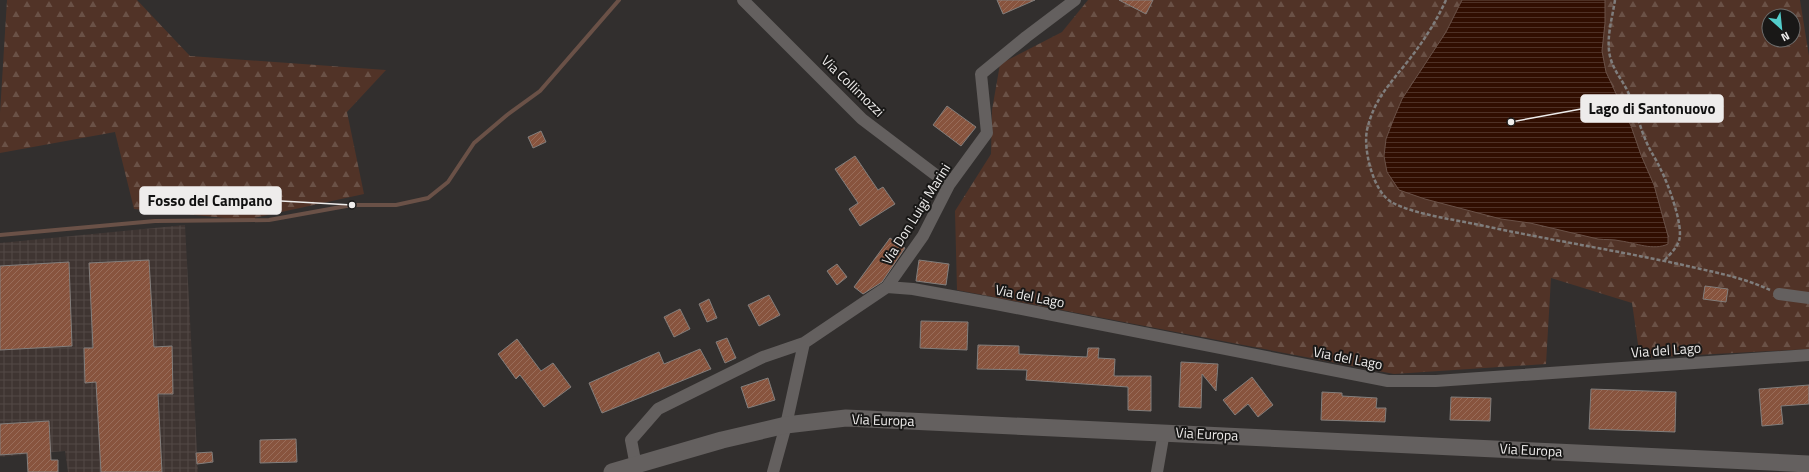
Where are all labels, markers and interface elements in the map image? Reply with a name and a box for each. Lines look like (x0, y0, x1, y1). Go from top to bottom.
north arrow (1761, 8, 1801, 48)
text: N (1779, 28, 1793, 46)
street label: Via Collimozzi (817, 50, 890, 121)
callout: Lago di Santonuovo (1581, 95, 1723, 122)
text: Lago di Santonuovo (1589, 97, 1715, 120)
street label: Via Don Luigi Marini (876, 159, 955, 269)
callout: Fosso del Campano (140, 187, 281, 214)
text: Fosso del Campano (148, 189, 272, 212)
street label: Via del Lago (994, 278, 1067, 313)
street label: Via del Lago (1630, 337, 1702, 362)
street label: Via del Lago (1312, 340, 1385, 375)
street label: Via Europa (851, 408, 915, 431)
street label: Via Europa (1175, 421, 1239, 446)
street label: Via Europa (1499, 437, 1563, 462)

